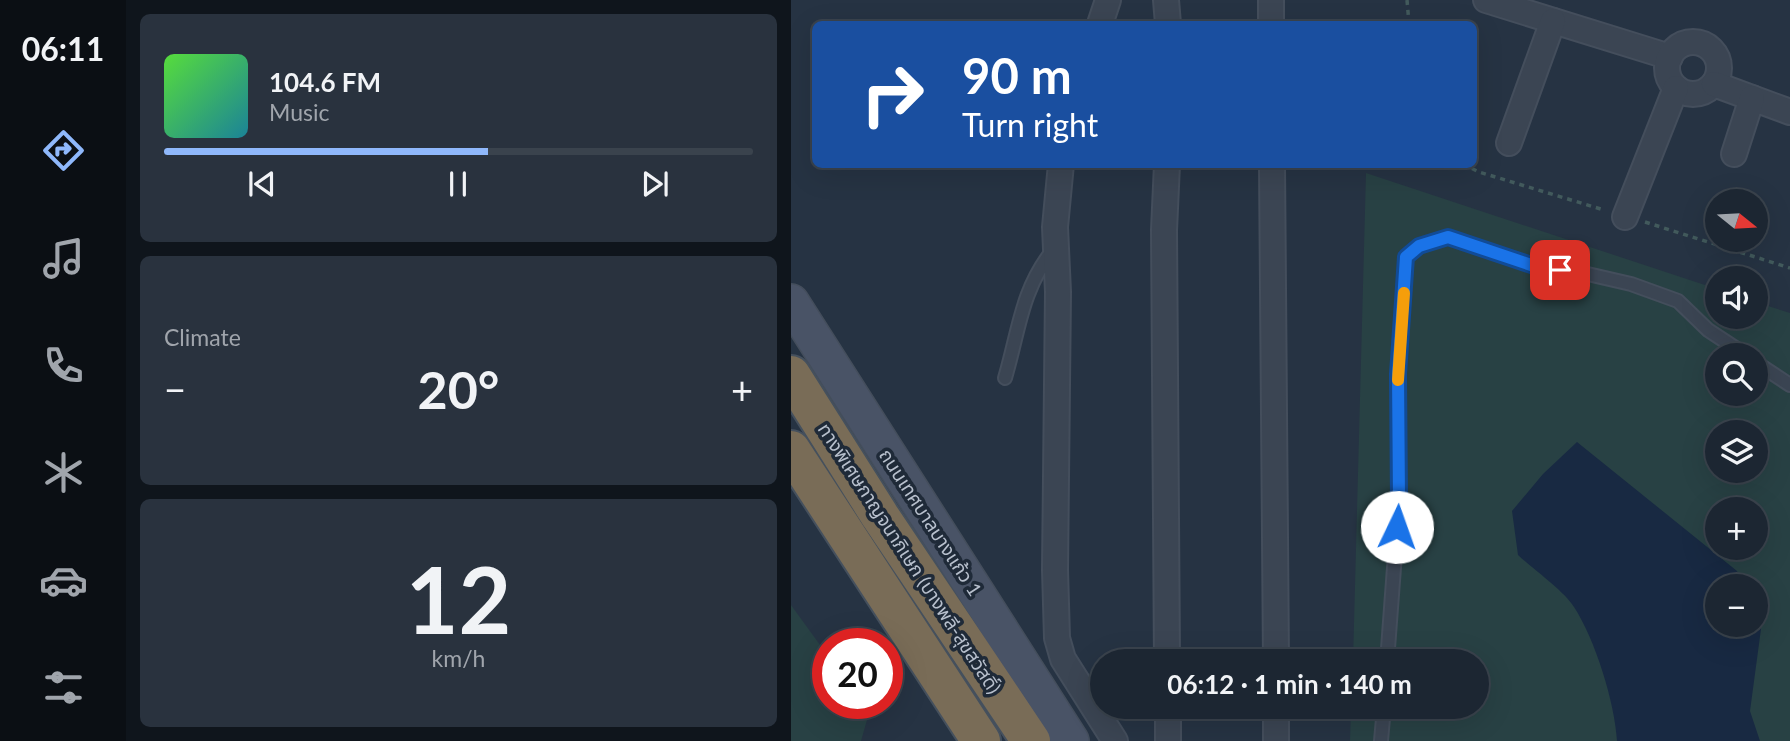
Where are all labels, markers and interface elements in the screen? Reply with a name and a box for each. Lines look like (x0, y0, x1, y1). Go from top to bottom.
text: 06:11 (22, 29, 104, 68)
text: 90 m (962, 46, 1072, 104)
icon: right (847, 49, 938, 140)
text: 104.6 FM (269, 66, 381, 98)
text: Music (269, 98, 329, 126)
text: Turn right (962, 105, 1098, 144)
icon: directions (39, 126, 88, 175)
icon: previous (243, 165, 281, 203)
icon: pause (439, 165, 477, 203)
icon: next (636, 165, 674, 203)
north arrow (1705, 189, 1767, 252)
map controls (1705, 189, 1768, 637)
icon: music (39, 234, 88, 283)
pin (1530, 240, 1590, 300)
icon: arrive (1541, 251, 1579, 289)
button: sound (1705, 266, 1768, 329)
text: Climate (164, 323, 241, 351)
icon: phone (39, 341, 88, 390)
button: search (1705, 343, 1768, 406)
text: 20° (418, 358, 499, 420)
text: − (164, 366, 186, 412)
text: + (731, 366, 753, 412)
street label: ทางพิเศษกาญจนาภิเษก (บางพลี-สุขสวัสดิ์) (813, 418, 1006, 698)
button: layers (1705, 420, 1768, 483)
street label: ถนนเทศบาลบางแก้ว 1 (875, 444, 987, 600)
icon: climate (39, 448, 88, 497)
position arrow (1360, 490, 1434, 564)
button: + (1705, 497, 1768, 560)
text: 12 (406, 544, 511, 653)
icon: car (39, 556, 88, 605)
button: − (1705, 574, 1768, 637)
speed limit sign: 20 (812, 628, 903, 719)
text: km/h (432, 644, 485, 672)
icon: filters (39, 663, 88, 712)
text: 06:12 · 1 min · 140 m (1167, 668, 1412, 700)

